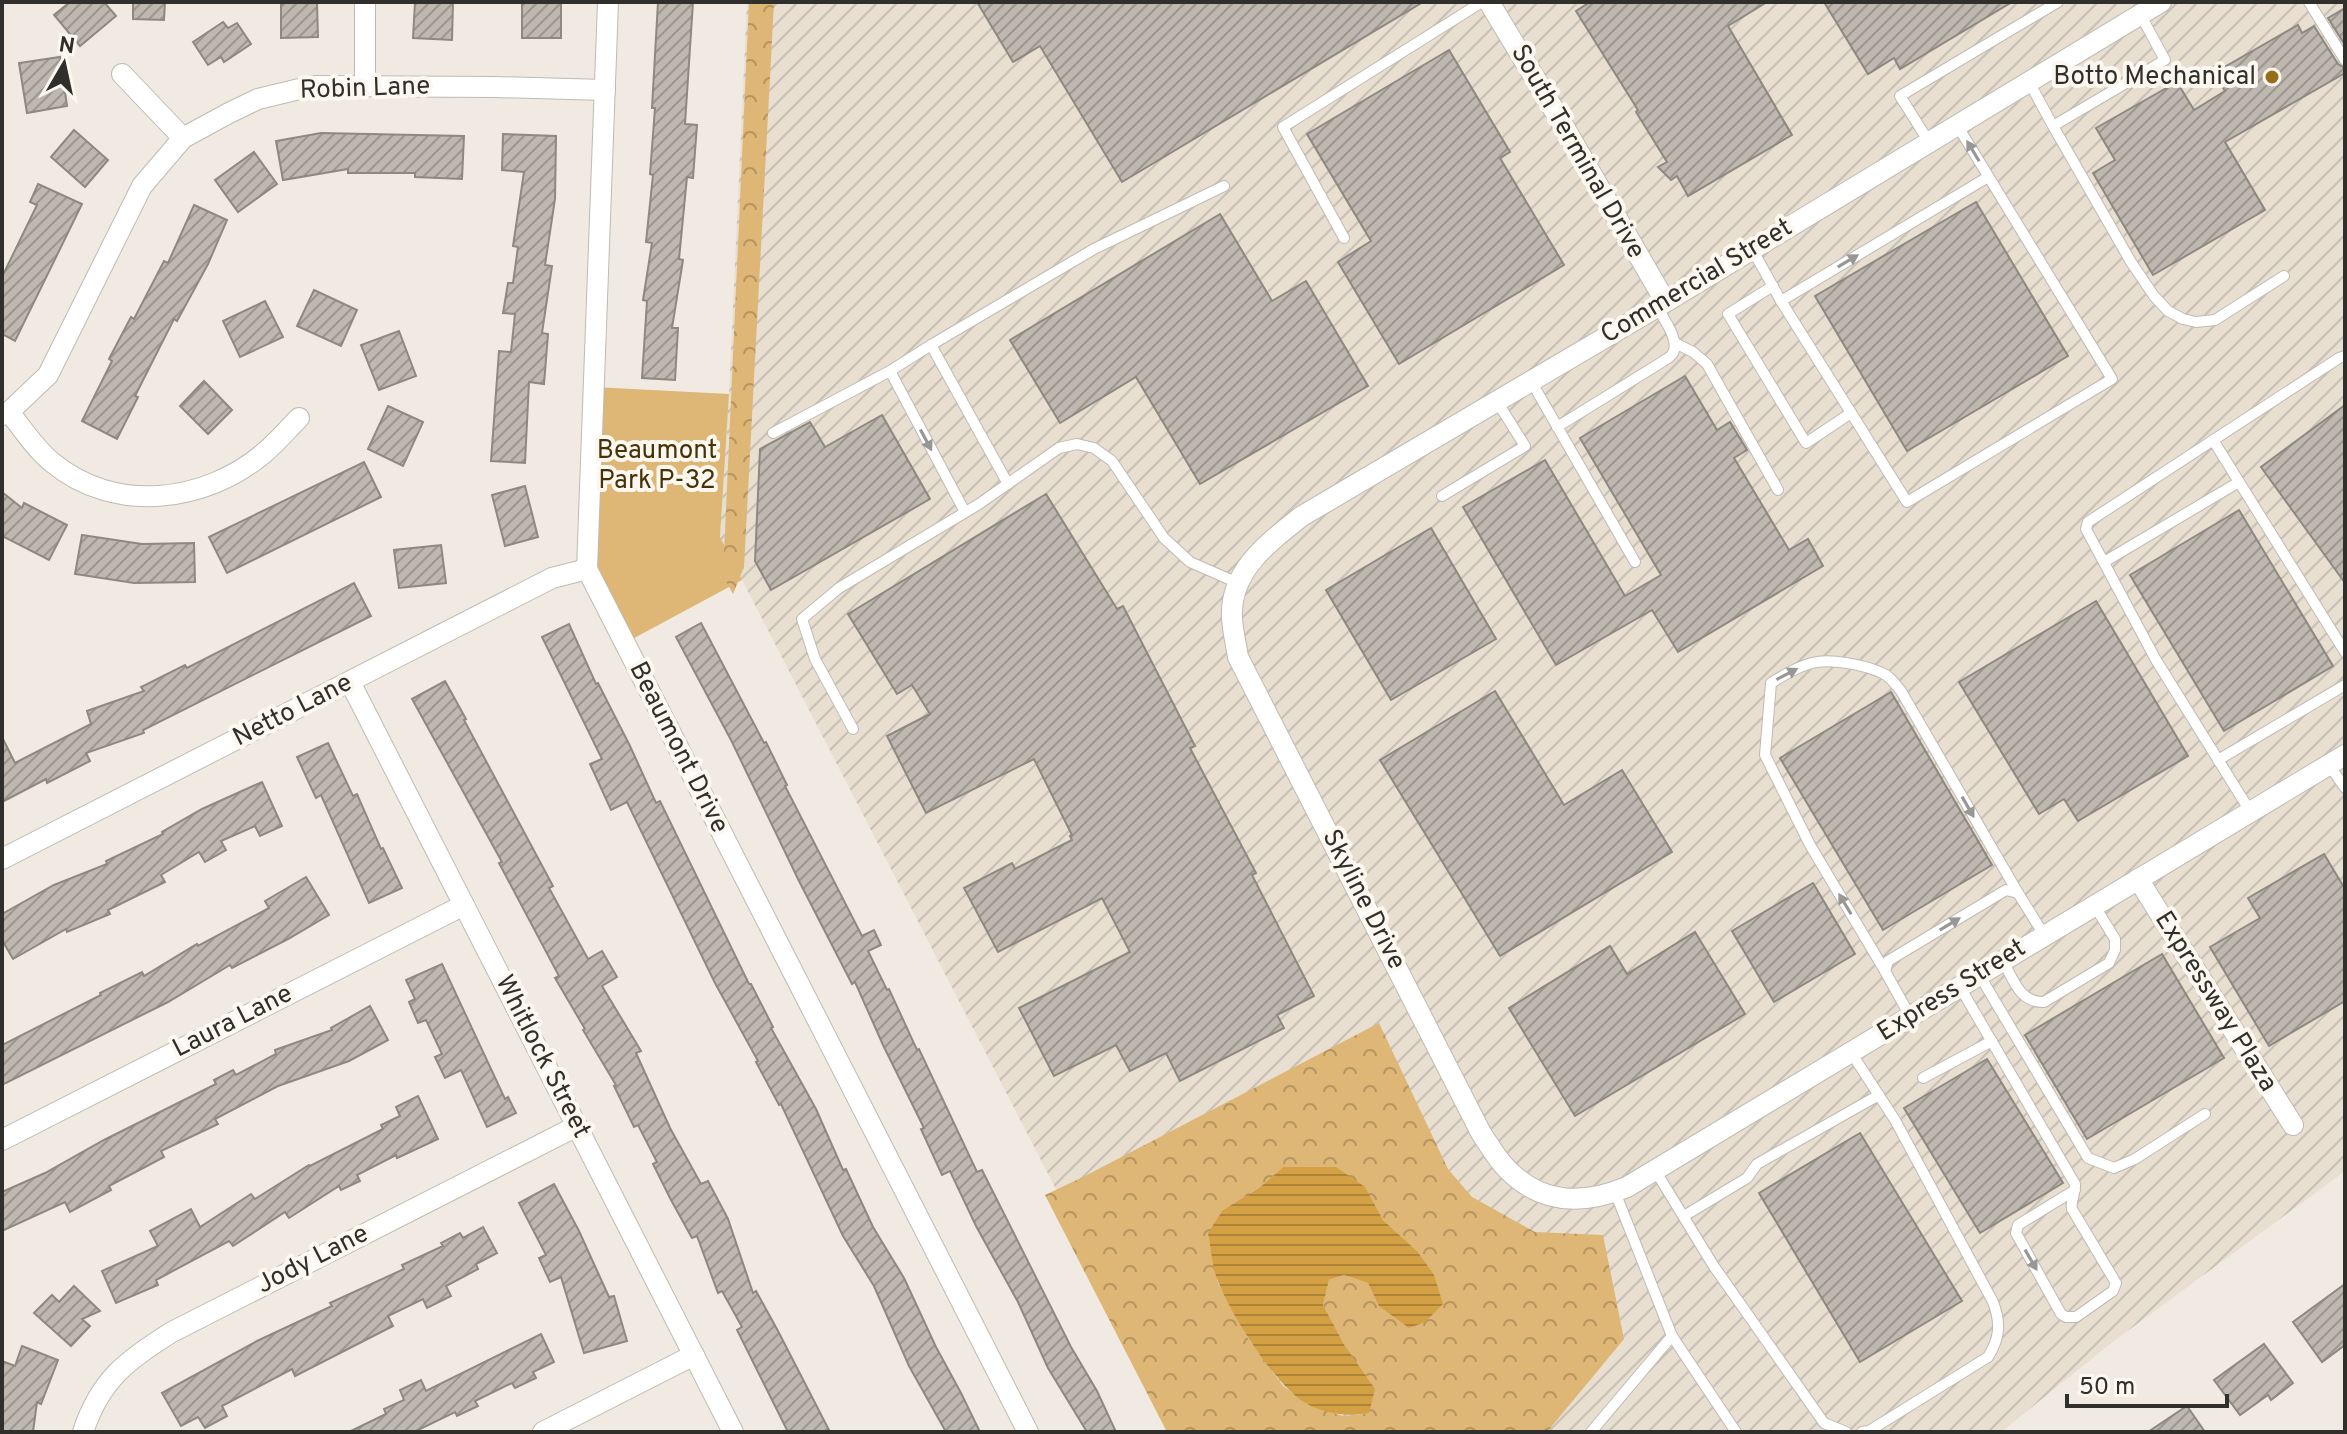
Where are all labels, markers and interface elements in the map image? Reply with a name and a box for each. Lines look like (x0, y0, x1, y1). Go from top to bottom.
north arrow (24, 24, 104, 104)
text: N (57, 32, 77, 61)
street label: South Terminal Drive (1502, 39, 1652, 265)
place label: Botto Mechanical (2053, 61, 2256, 94)
marker: Botto Mechanical (2263, 68, 2281, 86)
street label: Robin Lane (299, 70, 431, 108)
one-way arrow (1966, 140, 1980, 162)
street label: Commercial Street (1595, 212, 1799, 352)
one-way arrow (1837, 254, 1859, 268)
one-way arrow (919, 429, 933, 451)
park label: Beaumont Park P-32 (597, 435, 717, 498)
street label: Beaumont Drive (621, 657, 735, 839)
street label: Netto Lane (228, 667, 358, 755)
one-way arrow (1776, 668, 1798, 682)
one-way arrow (1961, 796, 1975, 818)
street label: Skyline Drive (1314, 824, 1412, 976)
one-way arrow (1838, 893, 1852, 915)
street label: Expressway Plaza (2146, 906, 2284, 1098)
one-way arrow (1939, 917, 1961, 931)
street label: Express Street (1872, 932, 2032, 1050)
street label: Whitlock Street (487, 970, 597, 1144)
street label: Laura Lane (168, 978, 298, 1066)
street label: Jody Lane (252, 1218, 374, 1302)
one-way arrow (2024, 1249, 2038, 1271)
scale bar (2067, 1358, 2227, 1408)
text: 50 m (2079, 1373, 2135, 1403)

